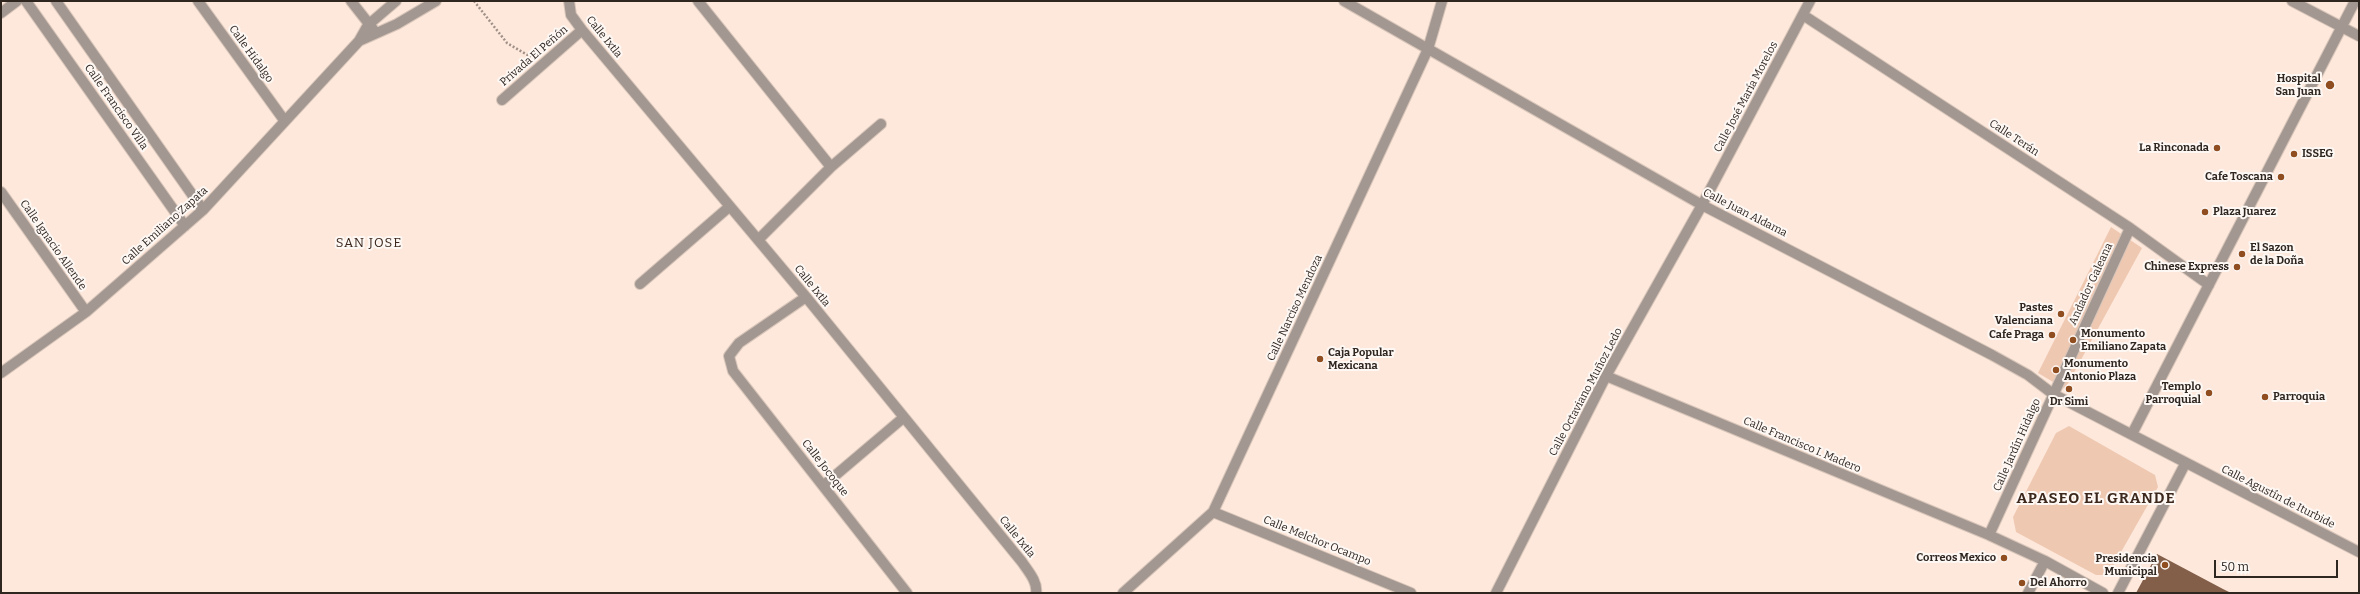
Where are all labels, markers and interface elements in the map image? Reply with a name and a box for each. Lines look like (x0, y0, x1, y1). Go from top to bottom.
street label: Calle Ixtla (583, 13, 625, 61)
street label: Calle Hidalgo (226, 23, 276, 85)
street label: Privada El Peñón (497, 23, 571, 89)
street label: Calle José María Morelos (1711, 39, 1781, 155)
street label: Calle Francisco Villa (81, 62, 151, 152)
place label: Hospital San Juan (2275, 72, 2321, 98)
marker: Hospital San Juan (2324, 79, 2336, 91)
street label: Calle Terán (1987, 117, 2041, 159)
place label: La Rinconada (2139, 141, 2209, 155)
marker: La Rinconada (2212, 143, 2222, 153)
place label: ISSEG (2302, 147, 2333, 161)
marker: ISSEG (2289, 149, 2299, 159)
place label: Cafe Toscana (2205, 170, 2273, 184)
marker: Cafe Toscana (2276, 172, 2286, 182)
street label: Calle Emiliano Zapata (119, 184, 211, 268)
street label: Calle Juan Aldama (1701, 186, 1789, 240)
street label: Calle Ignacio Allende (17, 197, 89, 293)
place label: Plaza Juarez (2213, 205, 2276, 219)
marker: Plaza Juarez (2200, 207, 2210, 217)
district label: SAN JOSE (336, 235, 402, 251)
street label: Andador Galeana (2066, 241, 2116, 327)
place label: El Sazon de la Doña (2250, 241, 2304, 267)
marker: El Sazon de la Doña (2237, 249, 2247, 259)
street label: Calle Narciso Mendoza (1265, 253, 1325, 363)
place label: Chinese Express (2144, 260, 2229, 274)
street label: Calle Ixtla (791, 262, 833, 310)
marker: Chinese Express (2232, 262, 2242, 272)
place label: Pastes Valenciana (1995, 301, 2053, 327)
marker: Pastes Valenciana (2056, 309, 2066, 319)
street label: Calle Octaviano Muñoz Ledo (1547, 326, 1625, 458)
place label: Monumento Emiliano Zapata (2081, 327, 2166, 353)
place label: Cafe Praga (1989, 328, 2044, 342)
marker: Cafe Praga (2047, 330, 2057, 340)
marker: Monumento Emiliano Zapata (2068, 335, 2078, 345)
place label: Caja Popular Mexicana (1328, 346, 1394, 372)
marker: Caja Popular Mexicana (1315, 354, 1325, 364)
place label: Monumento Antonio Plaza (2064, 357, 2136, 383)
marker: Monumento Antonio Plaza (2051, 365, 2061, 375)
place label: Templo Parroquial (2145, 380, 2201, 406)
marker: Dr Simi (2064, 384, 2074, 394)
marker: Templo Parroquial (2204, 388, 2214, 398)
place label: Parroquia (2273, 390, 2325, 404)
marker: Parroquia (2260, 392, 2270, 402)
place label: Dr Simi (2050, 395, 2088, 409)
street label: Calle Jardín Hidalgo (1991, 396, 2043, 494)
street label: Calle Francisco I. Madero (1741, 414, 1863, 476)
street label: Calle Jocoque (799, 437, 851, 499)
street label: Calle Agustín de Iturbide (2219, 463, 2337, 531)
district label: APASEO EL GRANDE (2016, 490, 2176, 508)
street label: Calle Ixtla (996, 513, 1038, 561)
street label: Calle Melchor Ocampo (1261, 513, 1373, 569)
place label: Correos Mexico (1916, 551, 1996, 565)
place label: Presidencia Municipal (2095, 552, 2157, 578)
scale bar (2216, 552, 2340, 578)
marker: Correos Mexico (1999, 553, 2009, 563)
marker: Presidencia Municipal (2160, 560, 2170, 570)
text: 50 m (2221, 560, 2249, 574)
place label: Del Ahorro (2030, 576, 2087, 590)
marker: Del Ahorro (2017, 578, 2027, 588)

